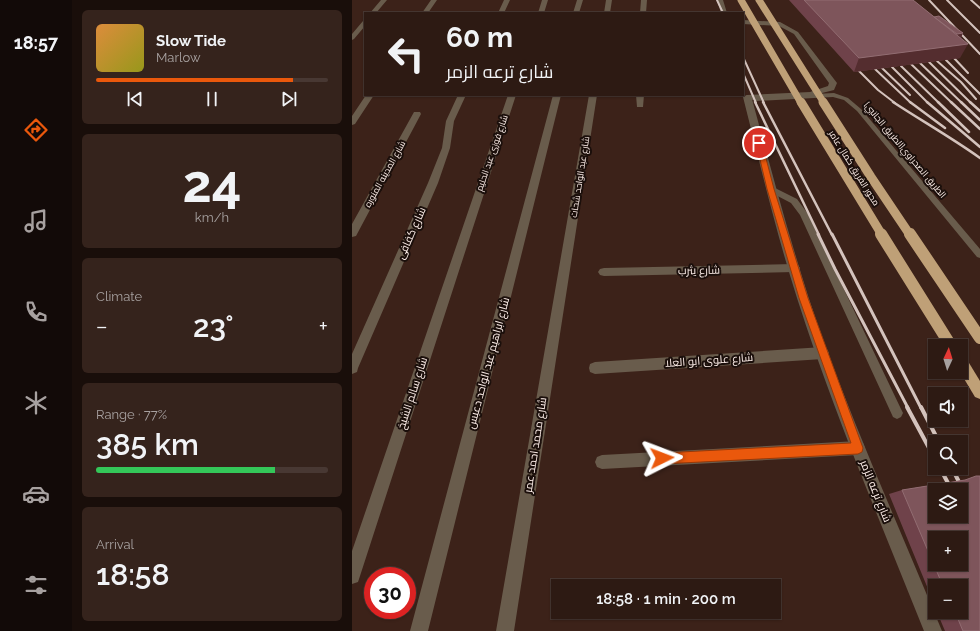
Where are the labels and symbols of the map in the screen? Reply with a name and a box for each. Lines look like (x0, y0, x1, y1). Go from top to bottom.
street label: الطريق الصحراوي[الطريق الجانبي] (861, 100, 948, 201)
street label: شارع فوزى عبد الحليم (474, 114, 511, 193)
pin (742, 126, 776, 160)
street label: محور الفريق كمال عامر (825, 128, 881, 208)
street label: شارع عبد الواحد شحات (569, 136, 592, 218)
street label: شارع المدينه المنوره (363, 139, 408, 209)
street label: شارع كفافى (394, 205, 430, 262)
street label: شارع يثرب (678, 264, 720, 278)
street label: شارع ابراهيم عبد الواحد دعبس (465, 296, 513, 431)
north arrow (928, 339, 968, 379)
street label: شارع علوى ابو العلا (664, 351, 754, 371)
street label: شارع سالم الشيخ (395, 355, 431, 431)
street label: شارع محمد احمد عمر (521, 396, 550, 495)
position arrow (641, 437, 683, 479)
street label: شارع ترعه الزمر (856, 457, 894, 524)
speed limit sign: 30 (364, 567, 416, 619)

